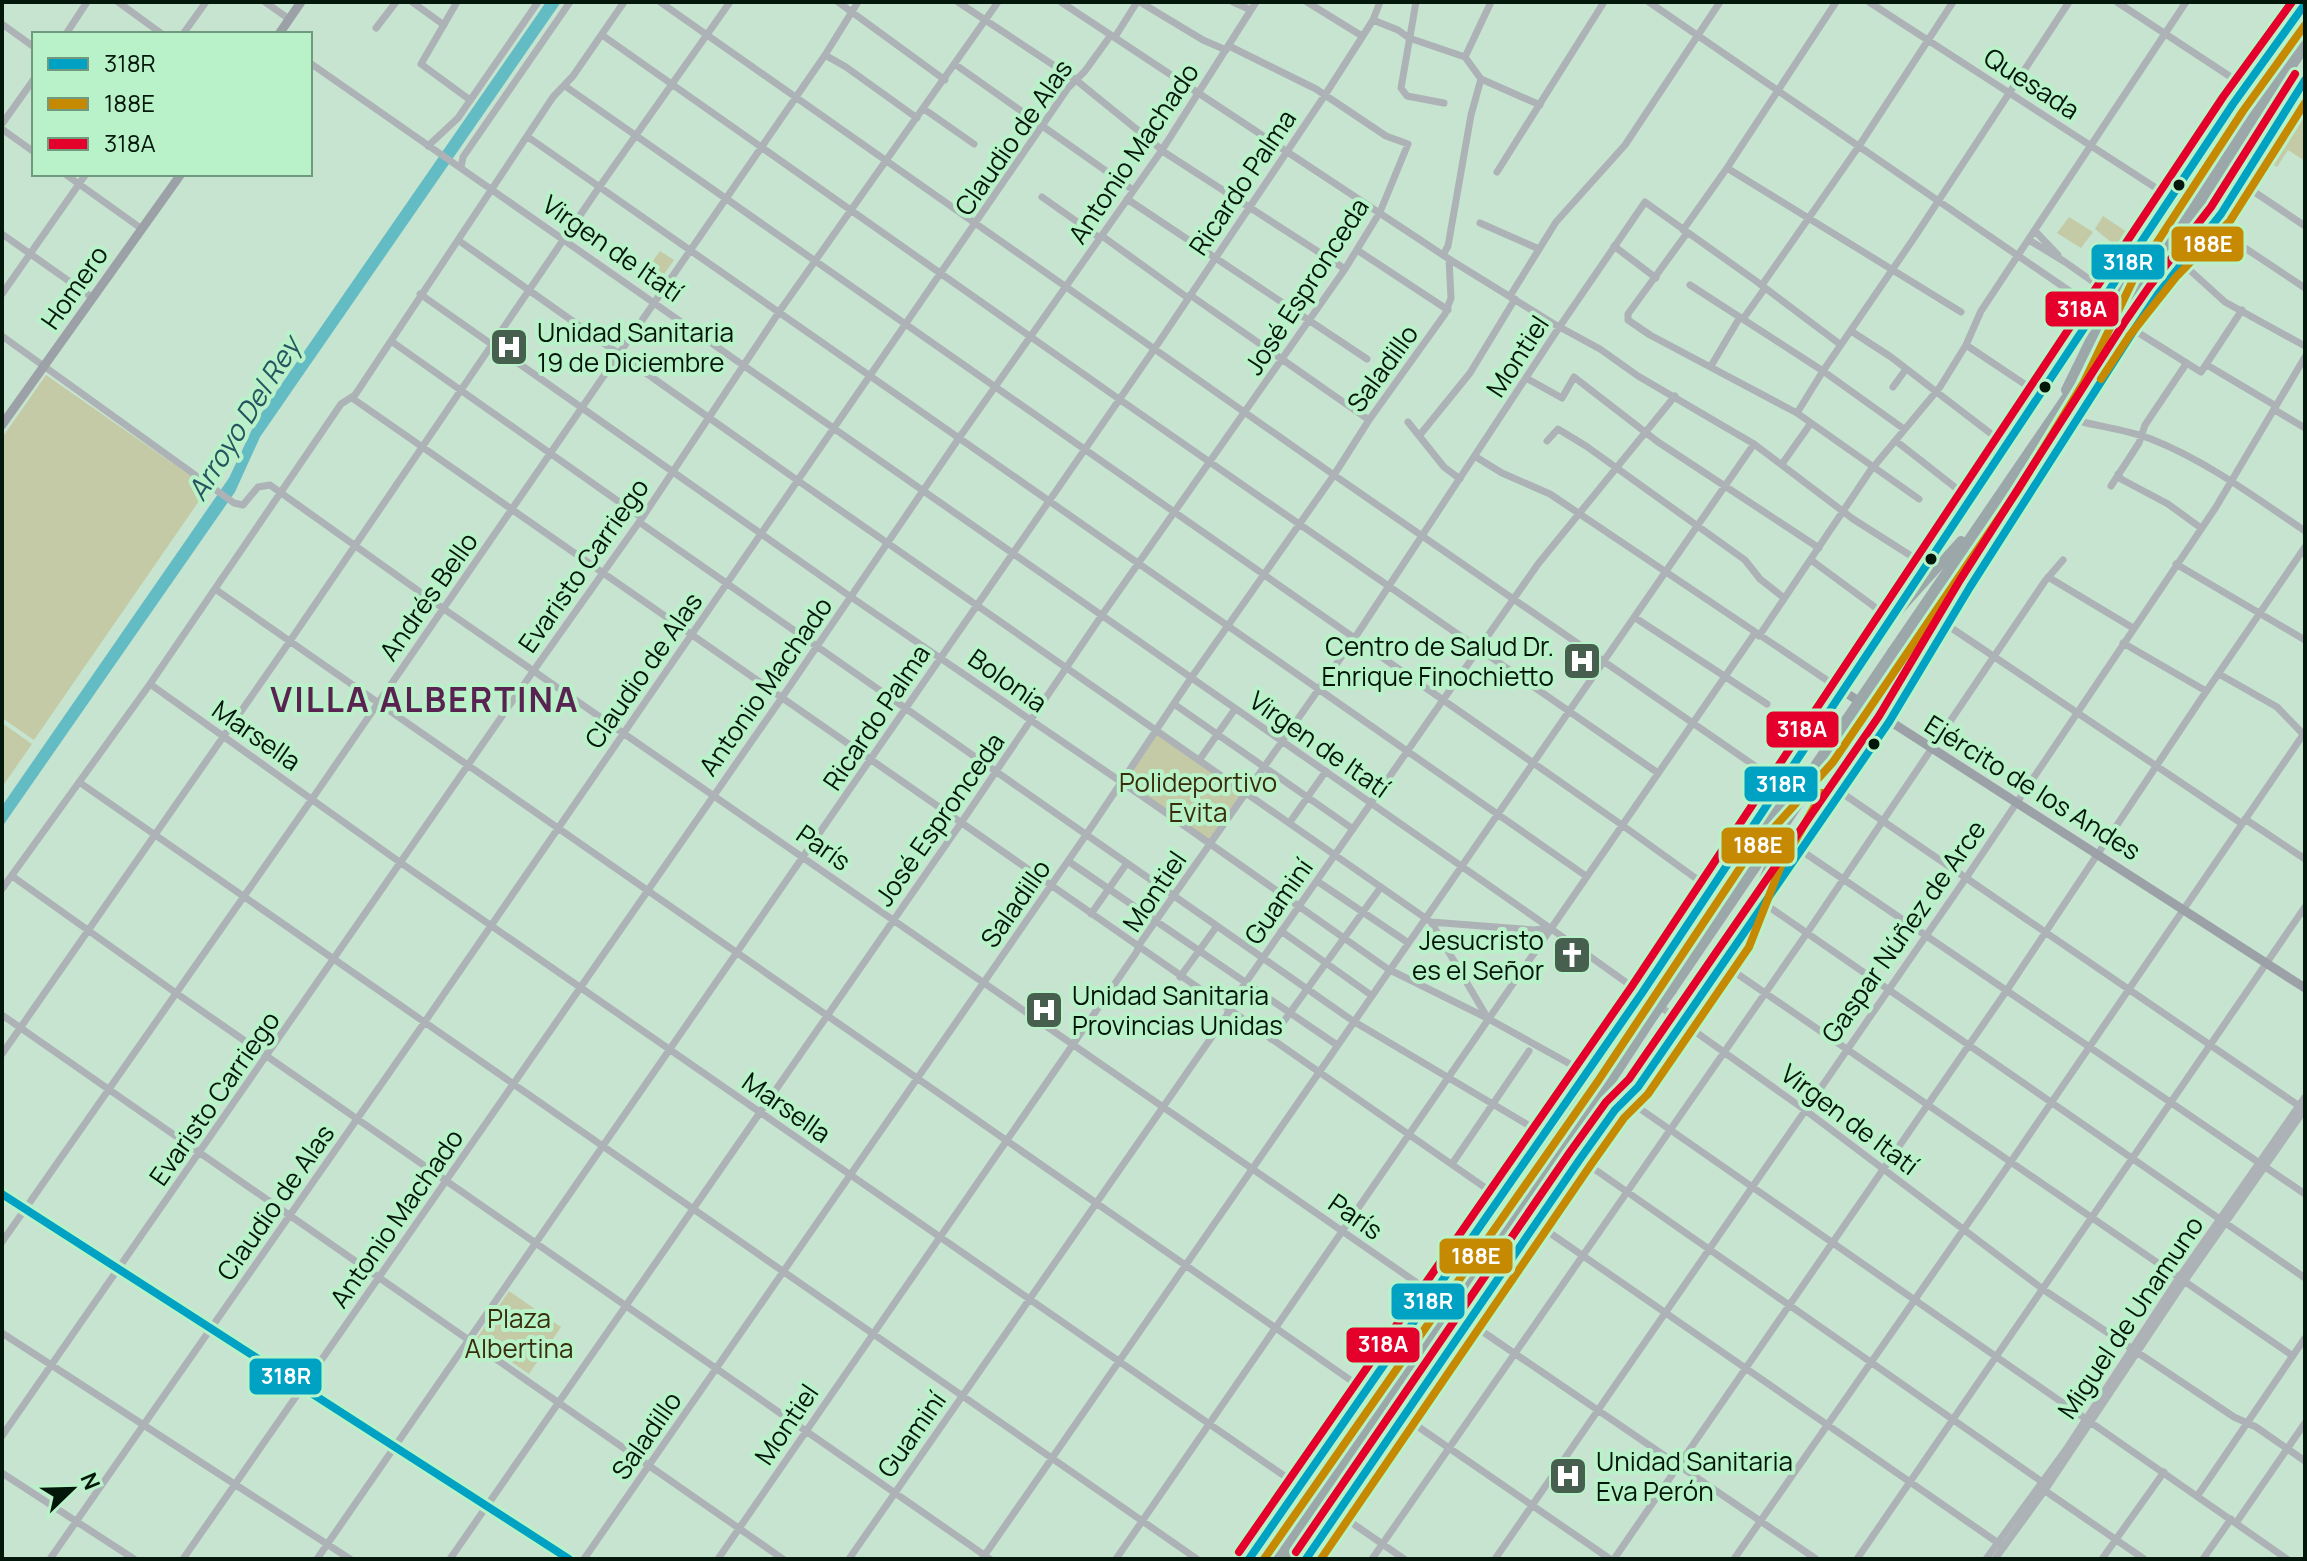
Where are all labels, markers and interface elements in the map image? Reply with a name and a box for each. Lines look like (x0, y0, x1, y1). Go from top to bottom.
legend (32, 32, 312, 176)
street label: Quesada (1977, 39, 2087, 127)
text: 318R (104, 46, 156, 79)
street label: Claudio de Alas (946, 52, 1080, 222)
street label: Antonio Machado (1059, 56, 1207, 250)
text: 188E (104, 86, 155, 119)
street label: Ricardo Palma (1180, 102, 1304, 262)
text: 318A (104, 126, 156, 159)
unlabelled marker (2171, 177, 2187, 193)
street label: Virgen de Itatí (535, 186, 691, 310)
street label: José Espronceda (1235, 191, 1377, 381)
line badge: 188E (2170, 225, 2245, 263)
text: 188E (2183, 229, 2233, 259)
street label: Homero (32, 238, 116, 336)
line badge: 318R (2090, 243, 2166, 281)
text: 318R (2103, 247, 2153, 277)
line badge: 318A (2044, 290, 2120, 328)
text: 318A (2057, 294, 2108, 324)
street label: Montiel (1477, 308, 1557, 404)
place label: Unidad Sanitaria 19 de Diciembre (537, 314, 734, 380)
street label: Saladillo (1338, 317, 1426, 419)
water label: Arroyo Del Rey (178, 326, 311, 507)
hospital icon: Unidad Sanitaria 19 de Diciembre (488, 326, 530, 368)
unlabelled marker (2037, 379, 2053, 395)
street label: Evaristo Carriego (509, 471, 657, 659)
street label: Andrés Bello (370, 525, 486, 667)
unlabelled marker (1923, 551, 1939, 567)
street label: Claudio de Alas (576, 585, 710, 755)
street label: Antonio Machado (690, 589, 840, 783)
place label: Centro de Salud Dr. Enrique Finochietto (1321, 628, 1554, 694)
street label: Ricardo Palma (814, 637, 938, 797)
street label: Bolonia (961, 640, 1055, 720)
hospital icon: Centro de Salud Dr. Enrique Finochietto (1561, 640, 1603, 682)
district label: VILLA ALBERTINA (270, 676, 580, 722)
street label: Virgen de Itatí (1242, 682, 1398, 806)
street label: Marsella (205, 691, 309, 779)
street label: Ejército de los Andes (1918, 706, 2148, 868)
line badge: 318A (1765, 710, 1840, 749)
text: 318A (1777, 714, 1828, 744)
street label: José Espronceda (866, 725, 1012, 913)
unlabelled marker (1866, 736, 1882, 752)
park label: Polideportivo Evita (1119, 764, 1277, 830)
line badge: 318R (1743, 765, 1819, 803)
text: 318R (1756, 769, 1806, 799)
street label: Gaspar Núñez de Arce (1812, 812, 1994, 1050)
street label: París (790, 815, 858, 879)
line badge: 188E (1720, 826, 1796, 865)
text: 188E (1733, 830, 1783, 860)
street label: Montiel (1114, 843, 1194, 939)
street label: Guaminí (1235, 851, 1321, 951)
street label: Saladillo (972, 852, 1058, 954)
place label: Jesucristo es el Señor (1412, 922, 1544, 988)
church icon: Jesucristo es el Señor (1551, 934, 1593, 976)
place label: Unidad Sanitaria Provincias Unidas (1072, 977, 1283, 1043)
hospital icon: Unidad Sanitaria Provincias Unidas (1023, 989, 1065, 1031)
street label: Evaristo Carriego (140, 1004, 288, 1192)
street label: Virgen de Itatí (1774, 1055, 1926, 1183)
street label: Marsella (735, 1063, 839, 1151)
street label: Claudio de Alas (208, 1117, 342, 1287)
street label: Antonio Machado (321, 1121, 471, 1315)
street label: París (1322, 1184, 1390, 1248)
street label: Miguel de Unamuno (2049, 1209, 2211, 1425)
line badge: 188E (1438, 1237, 1514, 1275)
text: 188E (1451, 1241, 1501, 1271)
line badge: 318R (1390, 1282, 1466, 1321)
text: 318R (1403, 1286, 1453, 1316)
park label: Plaza Albertina (465, 1300, 573, 1366)
line badge: 318A (1345, 1326, 1421, 1364)
text: 318A (1358, 1329, 1409, 1359)
line badge: 318R (248, 1357, 323, 1396)
text: 318R (261, 1361, 311, 1391)
street label: Montiel (746, 1376, 826, 1472)
street label: Saladillo (603, 1384, 689, 1486)
street label: Guaminí (868, 1384, 954, 1484)
place label: Unidad Sanitaria Eva Perón (1596, 1443, 1793, 1509)
north arrow (32, 1449, 112, 1529)
hospital icon: Unidad Sanitaria Eva Perón (1547, 1455, 1589, 1497)
text: N (74, 1468, 107, 1494)

